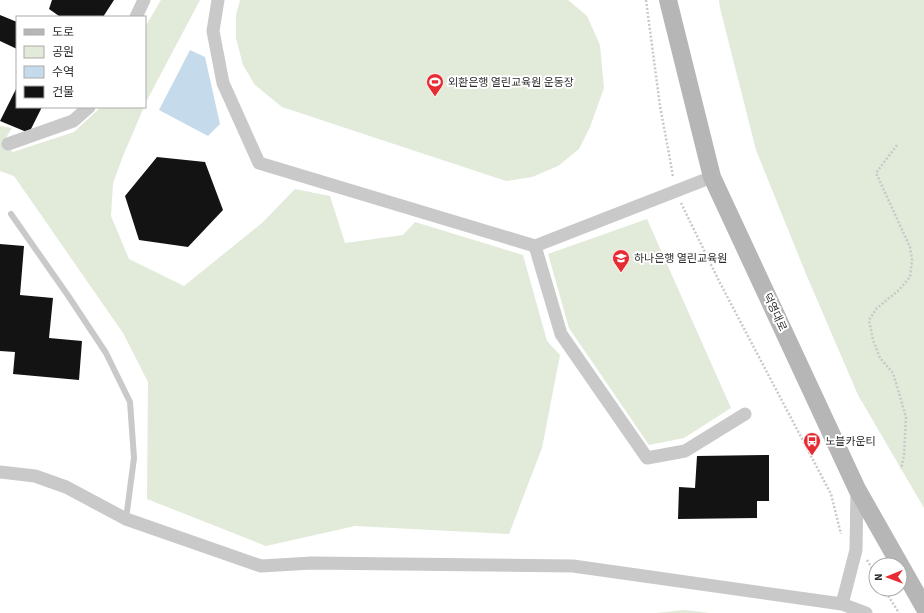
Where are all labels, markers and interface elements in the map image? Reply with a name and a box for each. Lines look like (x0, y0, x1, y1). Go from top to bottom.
legend (16, 16, 146, 108)
text: 도로 (52, 24, 74, 41)
text: 공원 (52, 44, 74, 61)
text: 수역 (52, 64, 74, 81)
sports icon: 외환은행 열린교육원 운동장 (425, 72, 445, 97)
place label: 외환은행 열린교육원 운동장 (448, 75, 574, 90)
text: 건물 (52, 84, 74, 101)
school or university icon: 하나은행 열린교육원 (611, 248, 631, 273)
place label: 하나은행 열린교육원 (634, 251, 727, 266)
street label: 덕영대로 (760, 290, 790, 334)
bus stop icon: 노블카운티 (802, 431, 822, 456)
place label: 노블카운티 (825, 434, 876, 449)
north arrow (868, 557, 908, 597)
text: N (871, 573, 886, 581)

